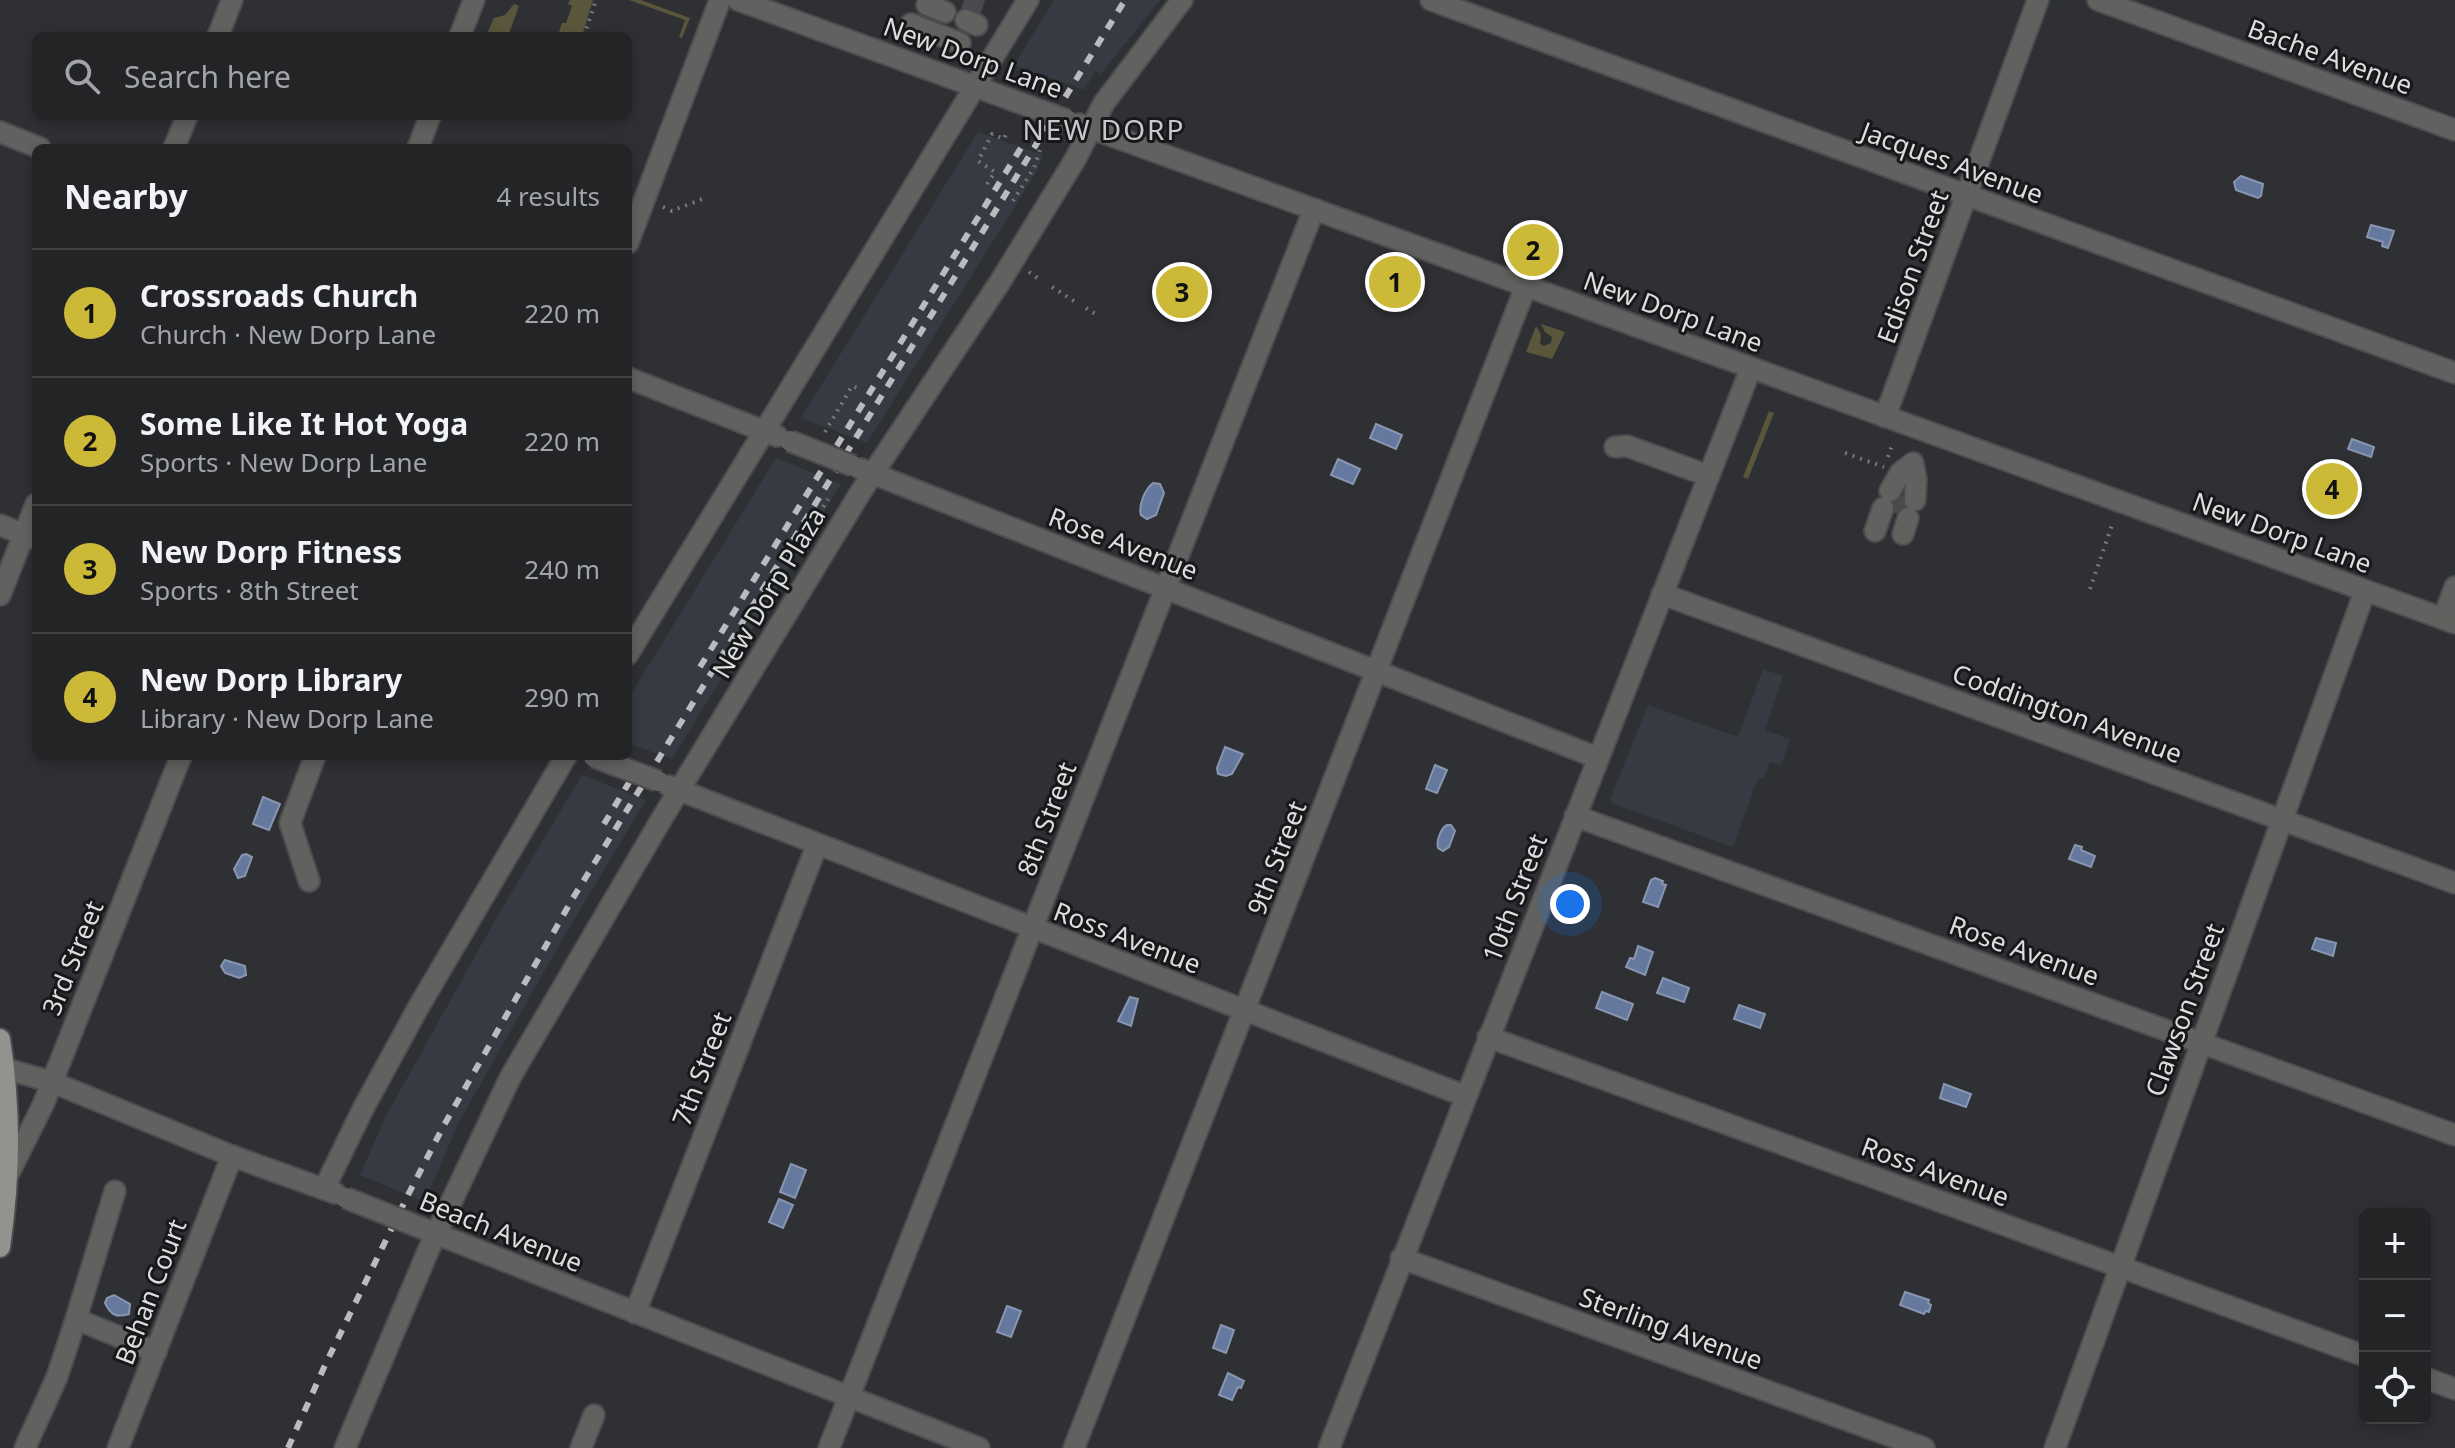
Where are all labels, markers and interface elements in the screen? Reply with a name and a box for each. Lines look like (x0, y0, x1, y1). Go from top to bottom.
street label: New Dorp Lane (879, 8, 1068, 106)
street label: Bache Avenue (2243, 10, 2418, 103)
search box (32, 32, 632, 120)
icon: search (60, 54, 104, 98)
text: Search here (124, 56, 291, 97)
district label: NEW DORP (1023, 110, 1185, 148)
street label: Jacques Avenue (1853, 111, 2048, 212)
text: Nearby (64, 173, 188, 219)
text: 4 results (496, 178, 600, 214)
street label: Edison Street (1868, 185, 1956, 348)
pin: 2 (1507, 220, 1559, 280)
pin: 1 (1369, 252, 1421, 312)
pin: 3 (1156, 262, 1208, 322)
street label: New Dorp Lane (1579, 262, 1768, 360)
text: Crossroads Church (140, 275, 418, 316)
text: 1 (83, 295, 97, 331)
text: 220 m (524, 295, 600, 331)
text: Church · New Dorp Lane (140, 316, 436, 352)
text: Some Like It Hot Yoga (140, 403, 468, 444)
text: 2 (83, 423, 97, 459)
text: 220 m (524, 423, 600, 459)
text: Sports · New Dorp Lane (140, 444, 427, 480)
pin: 4 (2306, 459, 2358, 519)
street label: New Dorp Lane (2188, 483, 2377, 581)
street label: Rose Avenue (1044, 498, 1203, 588)
street label: New Dorp Plaza (703, 500, 833, 685)
text: New Dorp Fitness (140, 531, 402, 572)
text: 3 (83, 551, 97, 587)
text: 240 m (524, 551, 600, 587)
text: Sports · 8th Street (140, 572, 359, 608)
street label: Coddington Avenue (1947, 655, 2187, 771)
text: New Dorp Library (140, 659, 402, 700)
text: 4 (83, 679, 97, 715)
text: 290 m (524, 679, 600, 715)
text: Library · New Dorp Lane (140, 700, 434, 736)
street label: 8th Street (1008, 756, 1084, 881)
street label: 9th Street (1238, 795, 1314, 920)
street label: 10th Street (1473, 828, 1555, 967)
your location (1550, 884, 1590, 924)
street label: Ross Avenue (1049, 893, 1206, 982)
street label: 3rd Street (33, 895, 111, 1020)
street label: Rose Avenue (1944, 906, 2104, 994)
street label: Clawson Street (2136, 918, 2232, 1101)
street label: 7th Street (663, 1006, 739, 1131)
street label: Ross Avenue (1856, 1128, 2014, 1214)
street label: Beach Avenue (415, 1182, 588, 1280)
map controls (2359, 1208, 2431, 1424)
button: + (2359, 1208, 2431, 1280)
street label: Behan Court (106, 1214, 194, 1370)
street label: Sterling Avenue (1575, 1278, 1768, 1378)
button: − (2359, 1280, 2431, 1352)
button: locate (2359, 1352, 2431, 1424)

